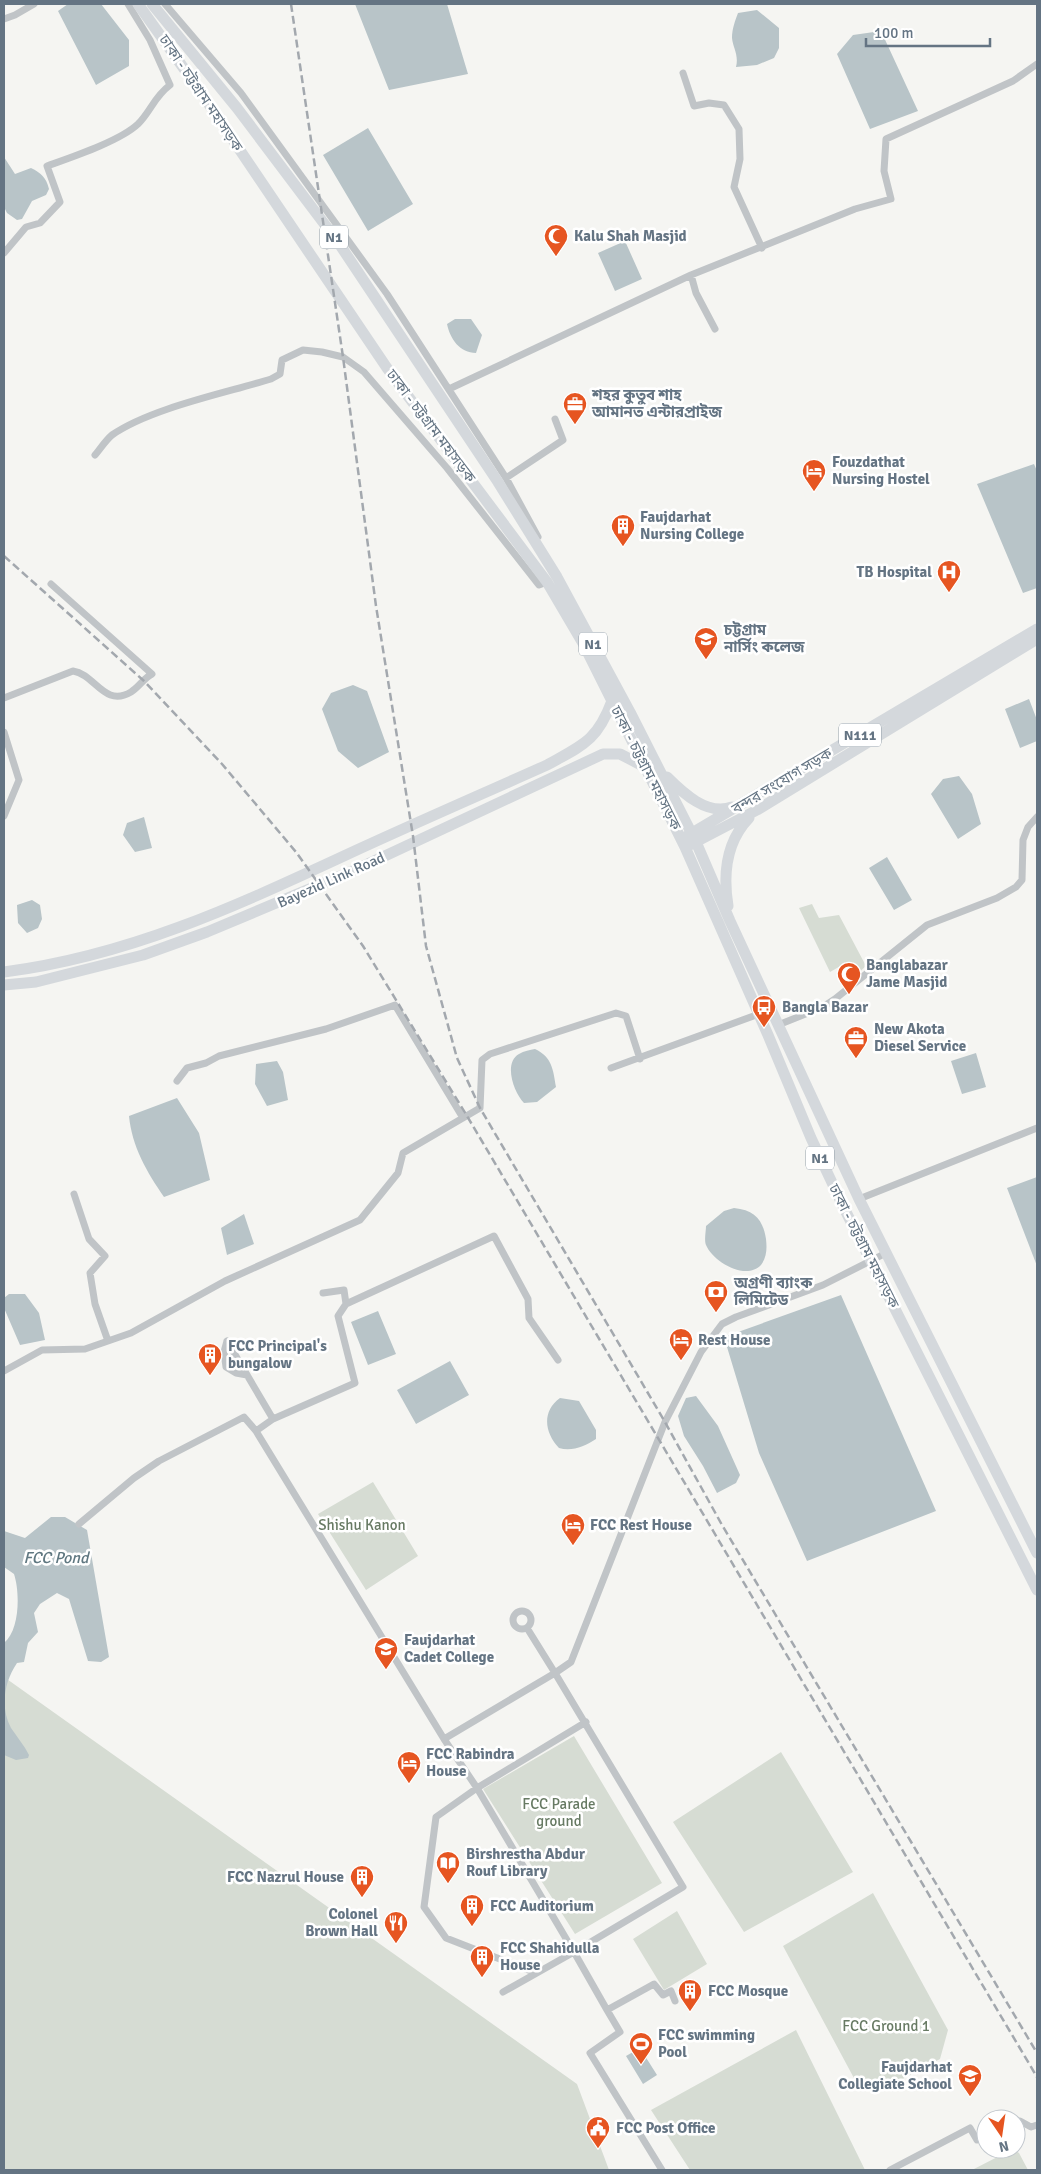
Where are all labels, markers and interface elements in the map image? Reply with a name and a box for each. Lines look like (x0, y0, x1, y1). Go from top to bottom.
scale bar (866, 15, 990, 47)
text: 100 m (874, 24, 914, 42)
street label: ঢাকা - চট্টগ্রাম মহাসড়ক (155, 30, 247, 155)
mosque icon: Kalu Shah Masjid (543, 223, 569, 257)
road number: N1 (320, 226, 348, 248)
place label: Kalu Shah Masjid (574, 227, 687, 245)
street label: ঢাকা - চট্টগ্রাম মহাসড়ক (382, 365, 480, 487)
place label: শহর কুতুব শাহ আমানত এন্টারপ্রাইজ (591, 386, 722, 421)
office icon: শহর কুতুব শাহ আমানত এন্টারপ্রাইজ (562, 391, 588, 425)
place label: Fouzdathat Nursing Hostel (832, 453, 930, 488)
hotel icon: Fouzdathat Nursing Hostel (801, 458, 827, 492)
place label: Faujdarhat Nursing College (640, 508, 744, 543)
building icon: Faujdarhat Nursing College (610, 513, 636, 547)
hospital icon: TB Hospital (936, 559, 962, 593)
place label: TB Hospital (857, 563, 932, 581)
place label: চট্টগ্রাম নার্সিং কলেজ (723, 621, 805, 656)
school or university icon: চট্টগ্রাম নার্সিং কলেজ (693, 626, 719, 660)
road number: N1 (579, 633, 607, 656)
street label: ঢাকা - চট্টগ্রাম মহাসড়ক (606, 702, 685, 834)
road number: N111 (839, 724, 881, 746)
street label: বন্দর সংযোগ সড়ক (728, 744, 836, 819)
street label: Bayezid Link Road (275, 848, 387, 912)
place label: Banglabazar Jame Masjid (866, 956, 948, 991)
mosque icon: Banglabazar Jame Masjid (836, 961, 862, 995)
bus stop icon: Bangla Bazar (751, 994, 777, 1028)
place label: Bangla Bazar (782, 998, 868, 1016)
place label: New Akota Diesel Service (874, 1020, 966, 1055)
office icon: New Akota Diesel Service (843, 1025, 869, 1059)
road number: N1 (806, 1146, 834, 1170)
street label: ঢাকা - চট্টগ্রাম মহাসড়ক (824, 1180, 903, 1312)
place label: অগ্রণী ব্যাংক লিমিটেড (733, 1274, 813, 1309)
bank icon: অগ্রণী ব্যাংক লিমিটেড (703, 1279, 729, 1313)
hotel icon: Rest House (668, 1327, 694, 1361)
place label: Rest House (698, 1331, 770, 1349)
place label: FCC Principal's bungalow (228, 1337, 327, 1372)
building icon: FCC Principal's bungalow (197, 1342, 223, 1376)
hotel icon: FCC Rest House (560, 1512, 586, 1546)
park label: Shishu Kanon (318, 1516, 406, 1534)
place label: FCC Rest House (590, 1516, 692, 1534)
water label: FCC Pond (23, 1548, 91, 1568)
place label: Faujdarhat Cadet College (404, 1631, 494, 1666)
school or university icon: Faujdarhat Cadet College (373, 1636, 399, 1670)
place label: FCC Rabindra House (426, 1745, 515, 1780)
hotel icon: FCC Rabindra House (396, 1750, 422, 1784)
park label: FCC Parade ground (522, 1795, 596, 1830)
place label: Birshrestha Abdur Rouf Library (466, 1845, 585, 1880)
library icon: Birshrestha Abdur Rouf Library (435, 1850, 461, 1884)
building icon: FCC Nazrul House (349, 1864, 375, 1898)
place label: FCC Nazrul House (227, 1868, 344, 1886)
building icon: FCC Auditorium (459, 1893, 485, 1927)
place label: FCC Auditorium (490, 1897, 594, 1915)
place label: Colonel Brown Hall (305, 1905, 378, 1940)
restaurant icon: Colonel Brown Hall (383, 1910, 409, 1944)
place label: FCC Shahidulla House (500, 1939, 600, 1974)
building icon: FCC Shahidulla House (469, 1944, 495, 1978)
building icon: FCC Mosque (677, 1978, 703, 2012)
place label: FCC Mosque (708, 1982, 788, 2000)
park label: FCC Ground 1 (842, 2017, 930, 2035)
place label: FCC swimming Pool (658, 2026, 755, 2061)
sports icon: FCC swimming Pool (628, 2031, 654, 2065)
place label: Faujdarhat Collegiate School (838, 2058, 952, 2093)
school or university icon: Faujdarhat Collegiate School (957, 2063, 983, 2097)
north arrow (976, 2109, 1026, 2159)
public building icon: FCC Post Office (585, 2115, 611, 2149)
place label: FCC Post Office (616, 2119, 716, 2137)
text: N (997, 2137, 1010, 2156)

